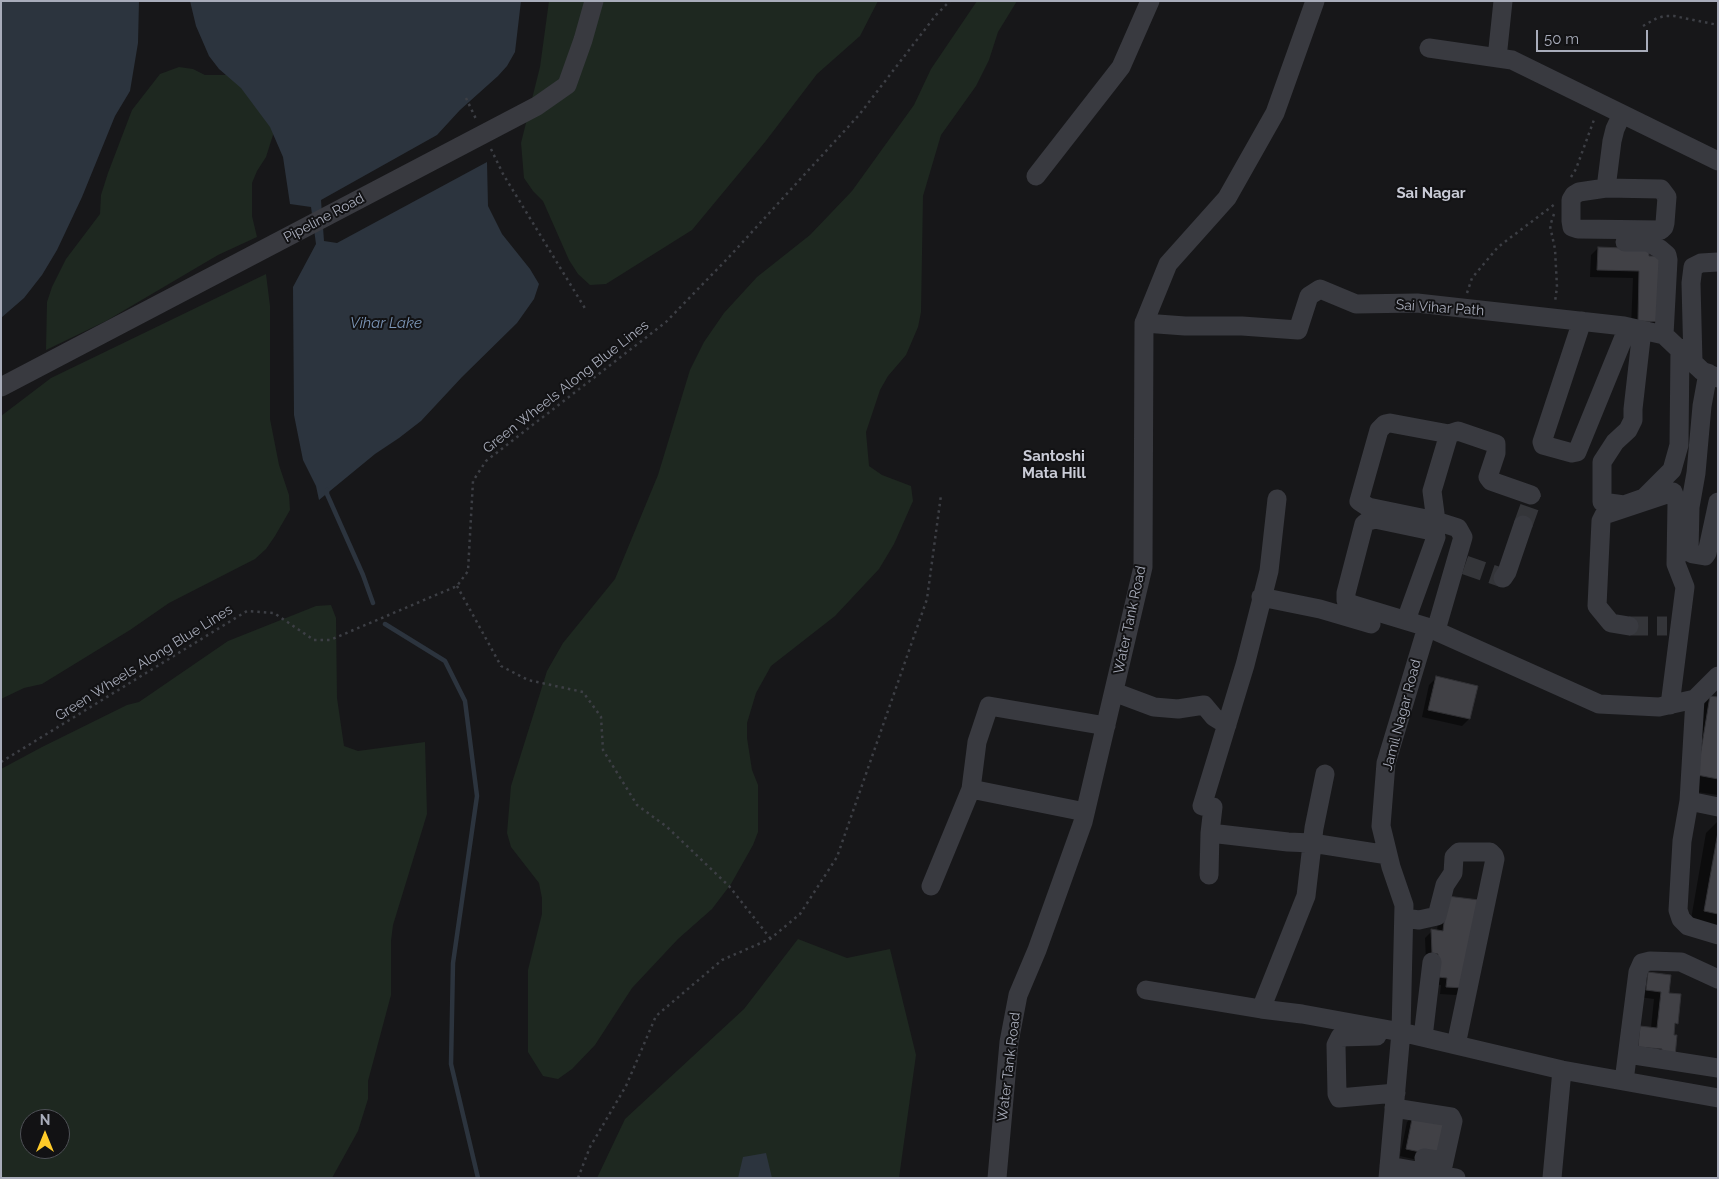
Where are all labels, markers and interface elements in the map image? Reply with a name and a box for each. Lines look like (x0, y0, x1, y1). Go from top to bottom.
scale bar (1539, 20, 1652, 52)
text: 50 m (1544, 30, 1579, 48)
district label: Sai Nagar (1396, 184, 1466, 202)
street label: Pipeline Road (281, 190, 367, 246)
street label: Sai Vihar Path (1395, 297, 1485, 319)
water label: Vihar Lake (350, 314, 422, 332)
street label: Green Wheels Along Blue Lines (480, 317, 652, 457)
district label: Santoshi Mata Hill (1022, 447, 1086, 482)
street label: Water Tank Road (1110, 564, 1150, 676)
street label: Green Wheels Along Blue Lines (52, 601, 236, 725)
street label: Jamil Nagar Road (1379, 658, 1425, 772)
street label: Water Tank Road (994, 1011, 1024, 1123)
north arrow (20, 1109, 70, 1159)
text: N (40, 1112, 50, 1128)

